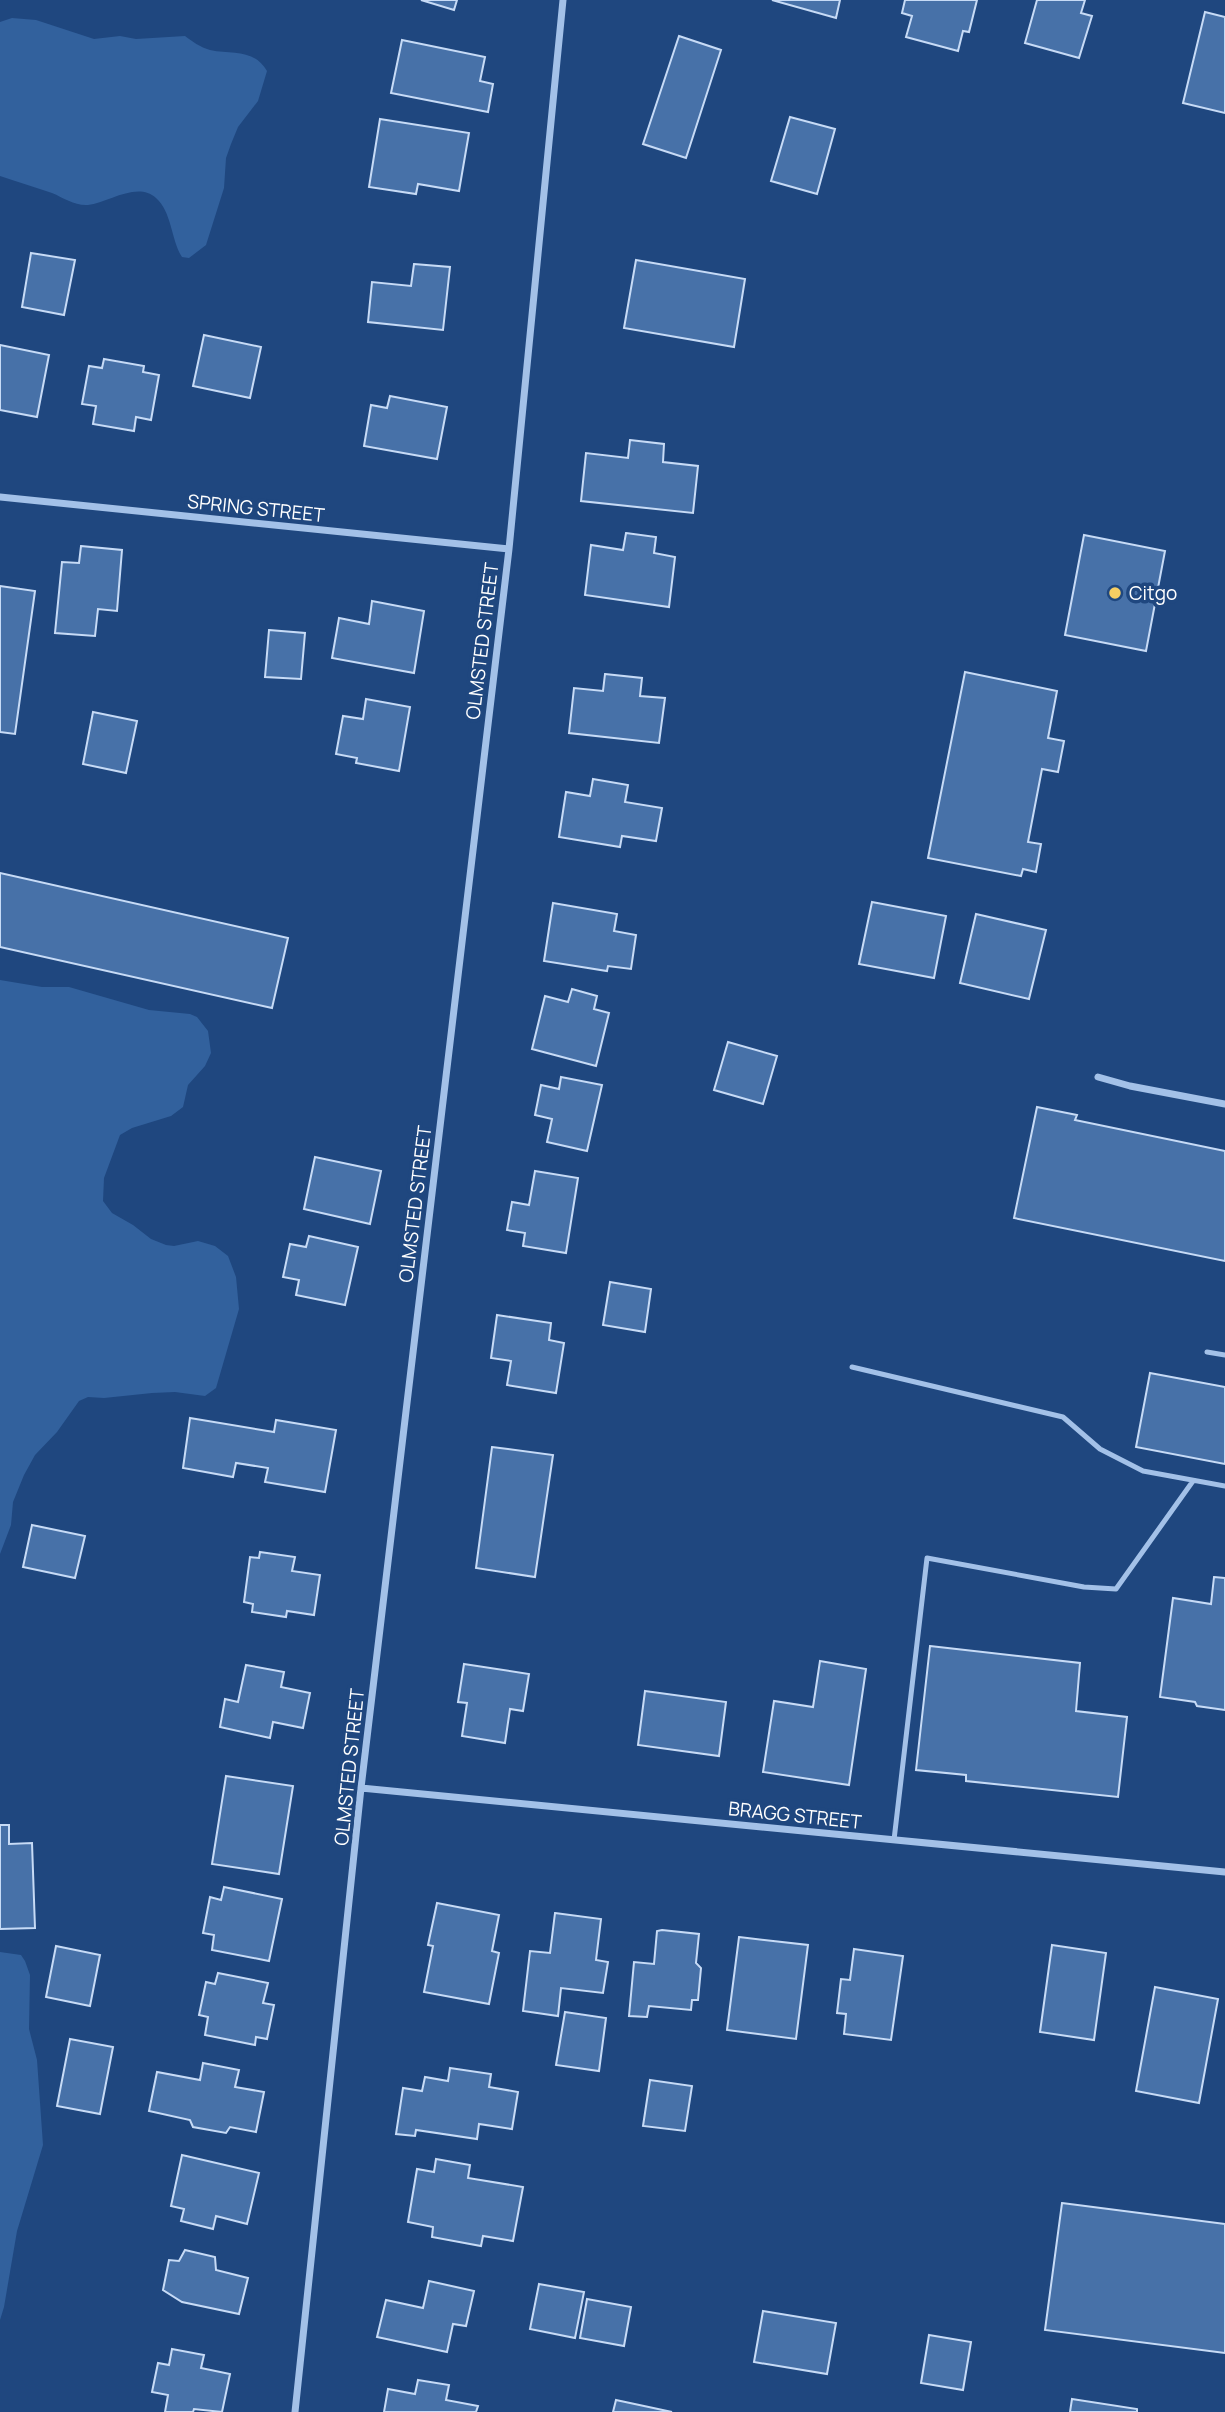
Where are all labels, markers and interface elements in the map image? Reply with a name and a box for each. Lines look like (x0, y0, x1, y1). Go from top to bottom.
street label: SPRING STREET (186, 488, 327, 528)
street label: OLMSTED STREET (459, 560, 505, 721)
place label: Citgo (1129, 580, 1177, 606)
marker: Citgo (1107, 585, 1123, 601)
street label: OLMSTED STREET (392, 1123, 438, 1284)
street label: OLMSTED STREET (328, 1686, 370, 1847)
street label: BRAGG STREET (727, 1795, 864, 1835)

